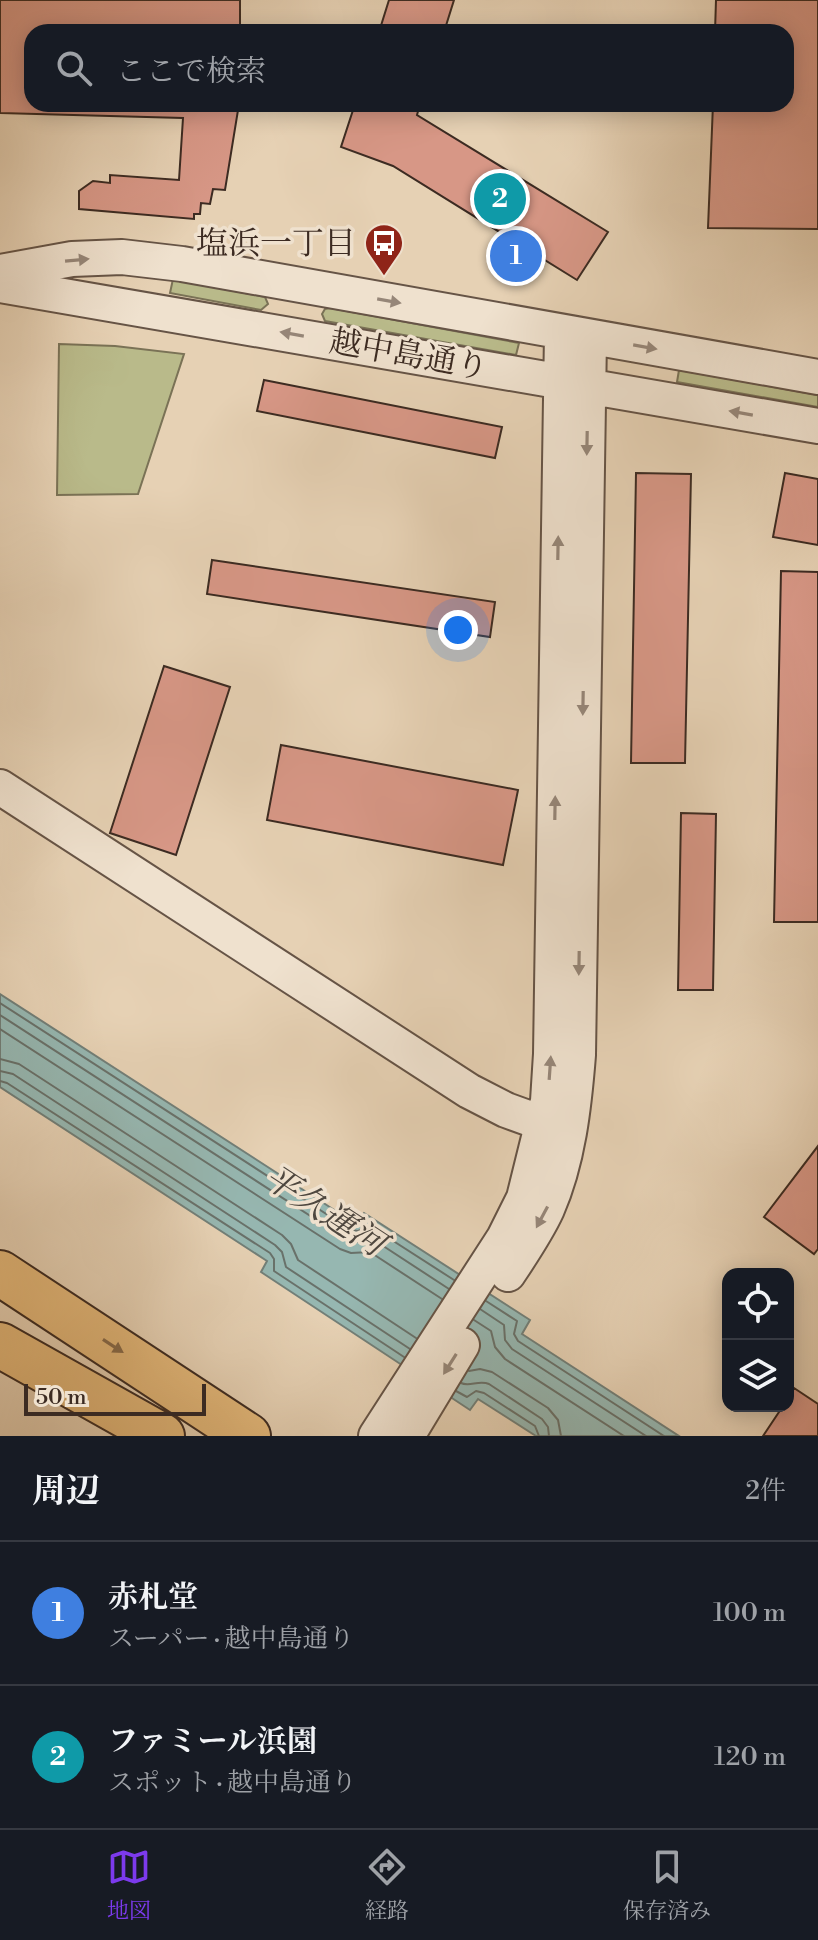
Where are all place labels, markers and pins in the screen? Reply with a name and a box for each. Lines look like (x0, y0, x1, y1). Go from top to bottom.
pin: 2 (474, 169, 526, 229)
bus stop icon: 塩浜一丁目 (363, 222, 405, 277)
place label: 塩浜一丁目 (196, 224, 356, 264)
pin: 1 (490, 226, 542, 286)

